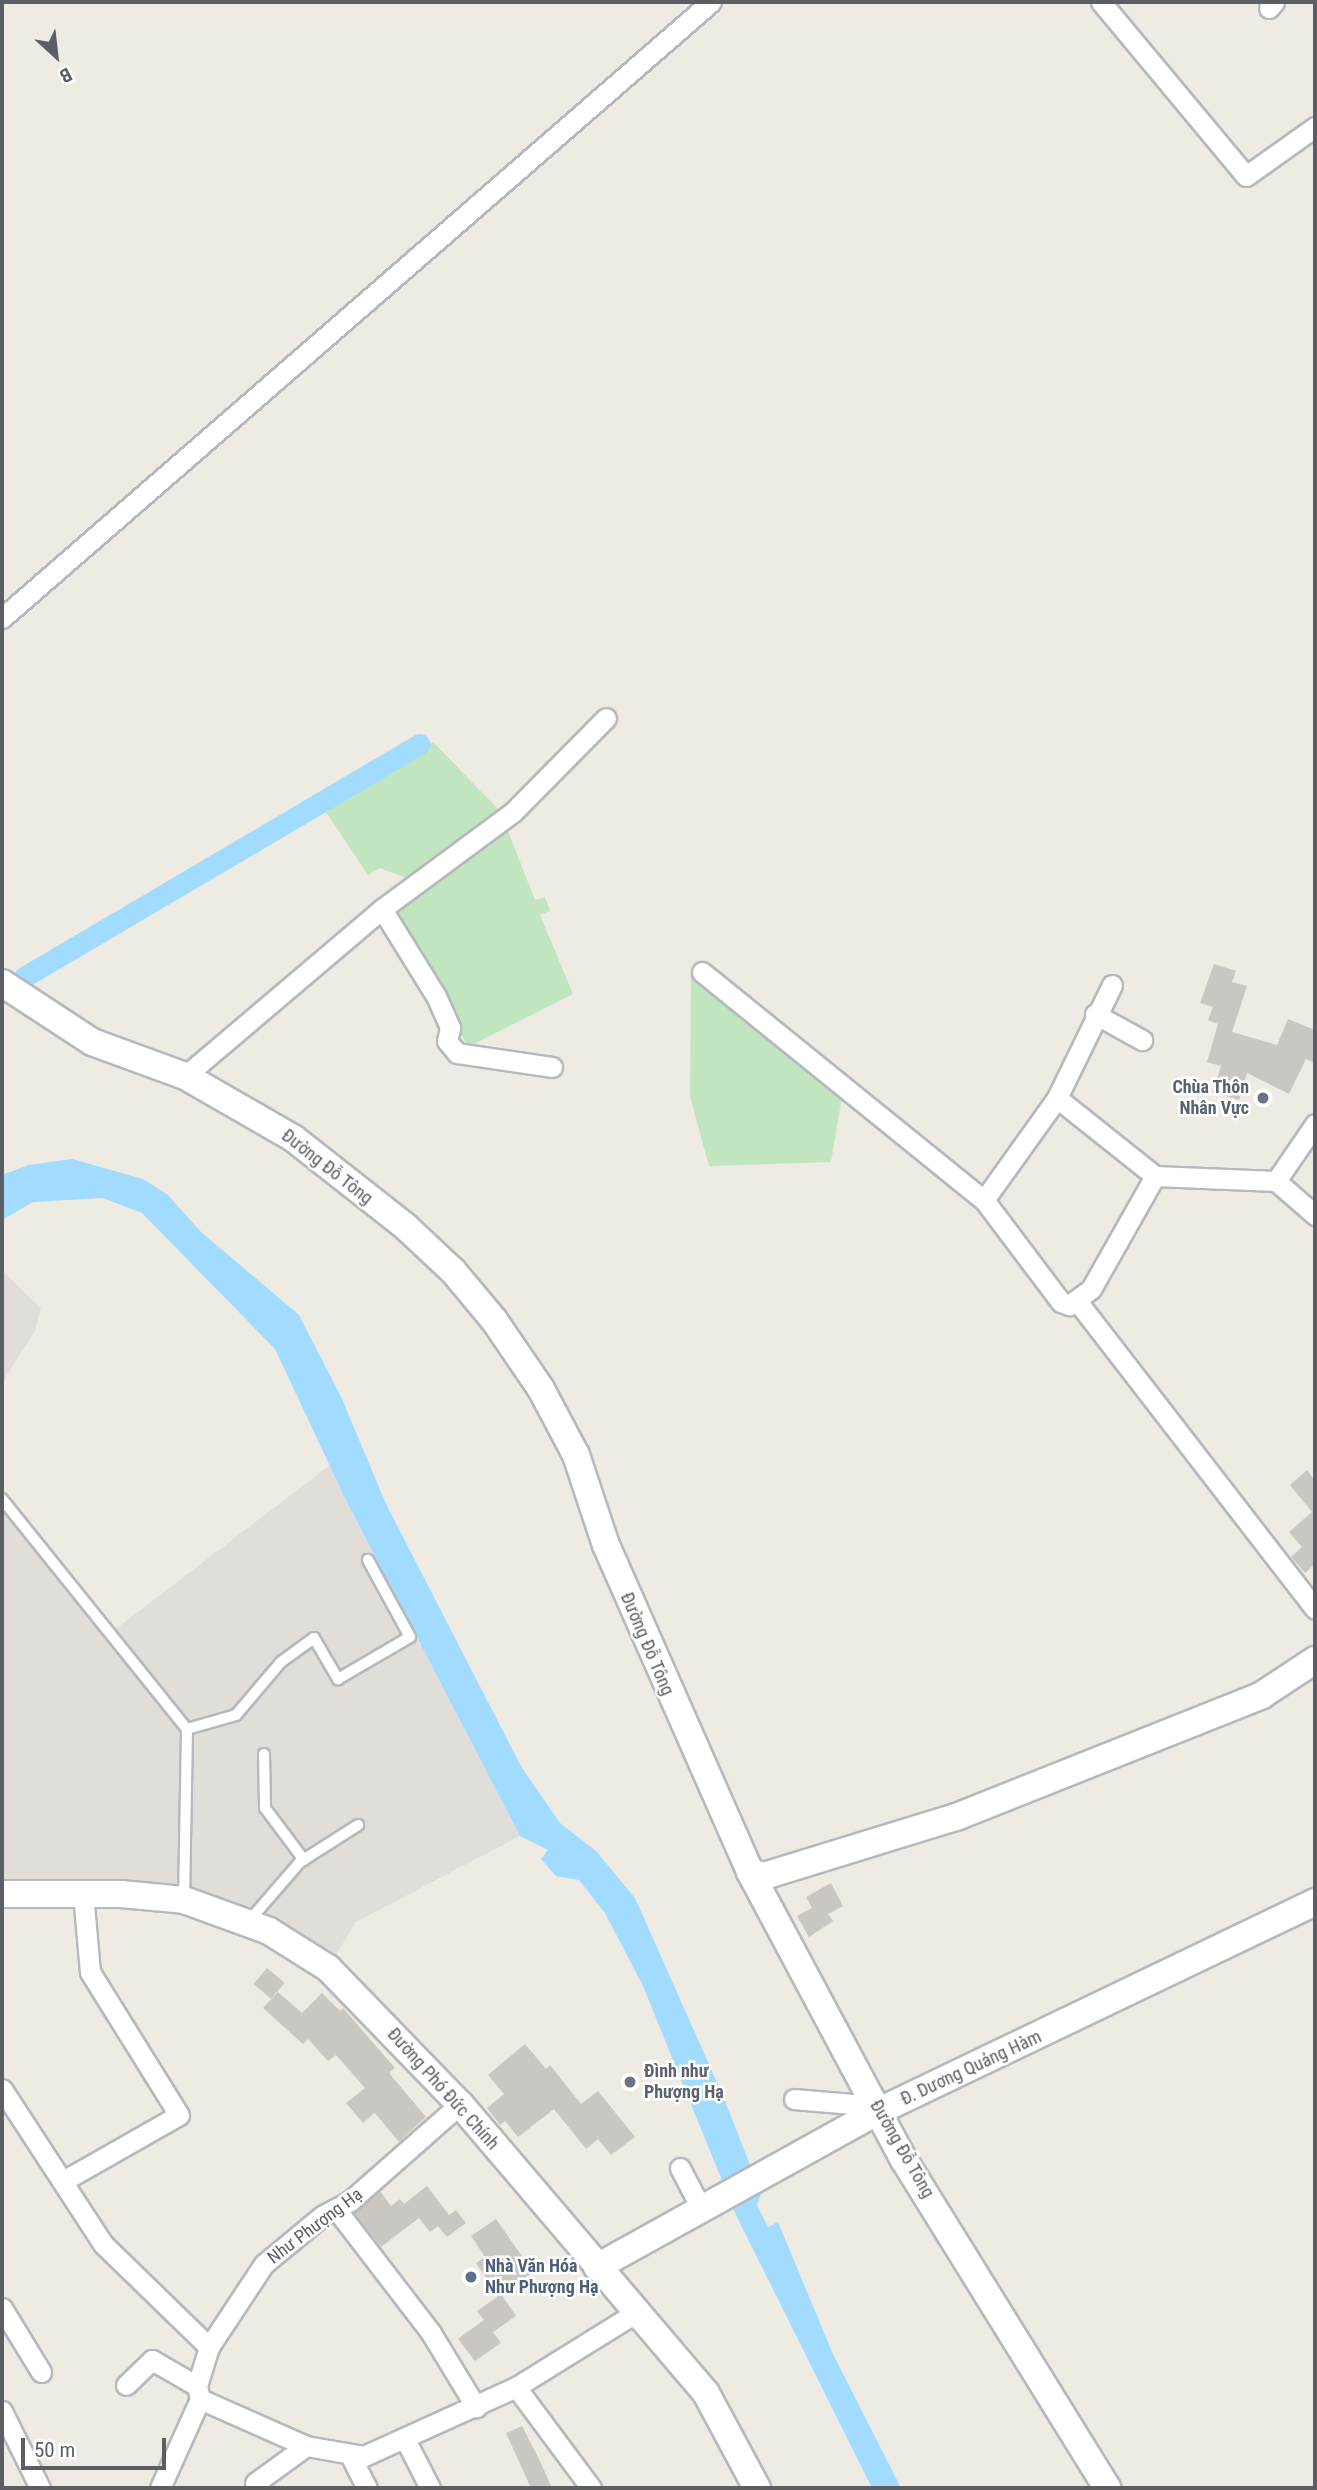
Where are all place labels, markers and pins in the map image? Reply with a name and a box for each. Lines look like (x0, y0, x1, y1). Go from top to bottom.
place label: Chùa Thôn Nhân Vực (1172, 1077, 1249, 1120)
marker: Chùa Thôn Nhân Vực (1255, 1090, 1271, 1106)
place label: Đình như Phượng Hạ (644, 2061, 724, 2104)
marker: Đình như Phượng Hạ (622, 2074, 638, 2090)
place label: Nhà Văn Hóa Như Phượng Hạ (485, 2256, 598, 2298)
marker: Nhà Văn Hóa Như Phượng Hạ (463, 2269, 479, 2285)

